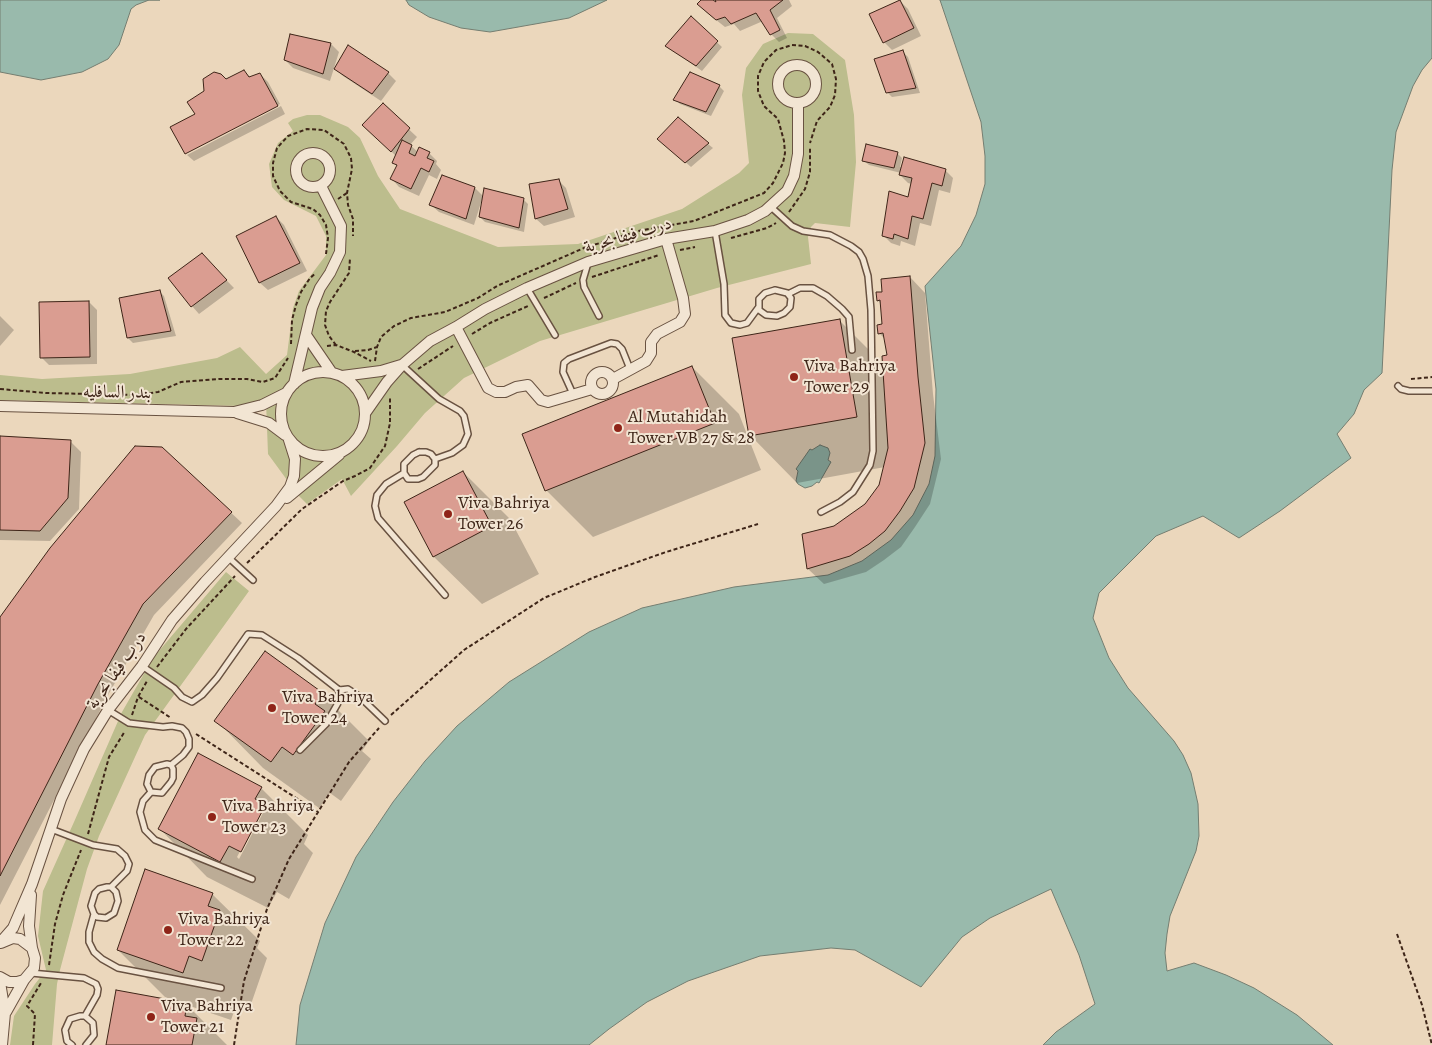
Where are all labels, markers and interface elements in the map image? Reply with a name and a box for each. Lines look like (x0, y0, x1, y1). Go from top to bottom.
street label: درب فيفا بحرية (582, 213, 674, 259)
place label: Viva Bahriya Tower 29 (804, 356, 896, 398)
marker: Viva Bahriya Tower 29 (788, 371, 800, 383)
street label: بندر السافليه (83, 382, 151, 404)
place label: Al Mutahidah Tower VB 27 & 28 (628, 407, 755, 449)
marker: Al Mutahidah Tower VB 27 & 28 (612, 422, 624, 434)
place label: Viva Bahriya Tower 26 (458, 493, 550, 536)
marker: Viva Bahriya Tower 26 (442, 508, 454, 520)
street label: درب فيفا بحرية (82, 628, 152, 714)
place label: Viva Bahriya Tower 24 (282, 687, 374, 730)
marker: Viva Bahriya Tower 24 (266, 702, 278, 714)
place label: Viva Bahriya Tower 23 (222, 796, 314, 839)
marker: Viva Bahriya Tower 23 (206, 811, 218, 823)
place label: Viva Bahriya Tower 22 (178, 909, 270, 952)
marker: Viva Bahriya Tower 22 (162, 924, 174, 936)
place label: Viva Bahriya Tower 21 (161, 996, 253, 1038)
marker: Viva Bahriya Tower 21 (145, 1011, 157, 1023)

